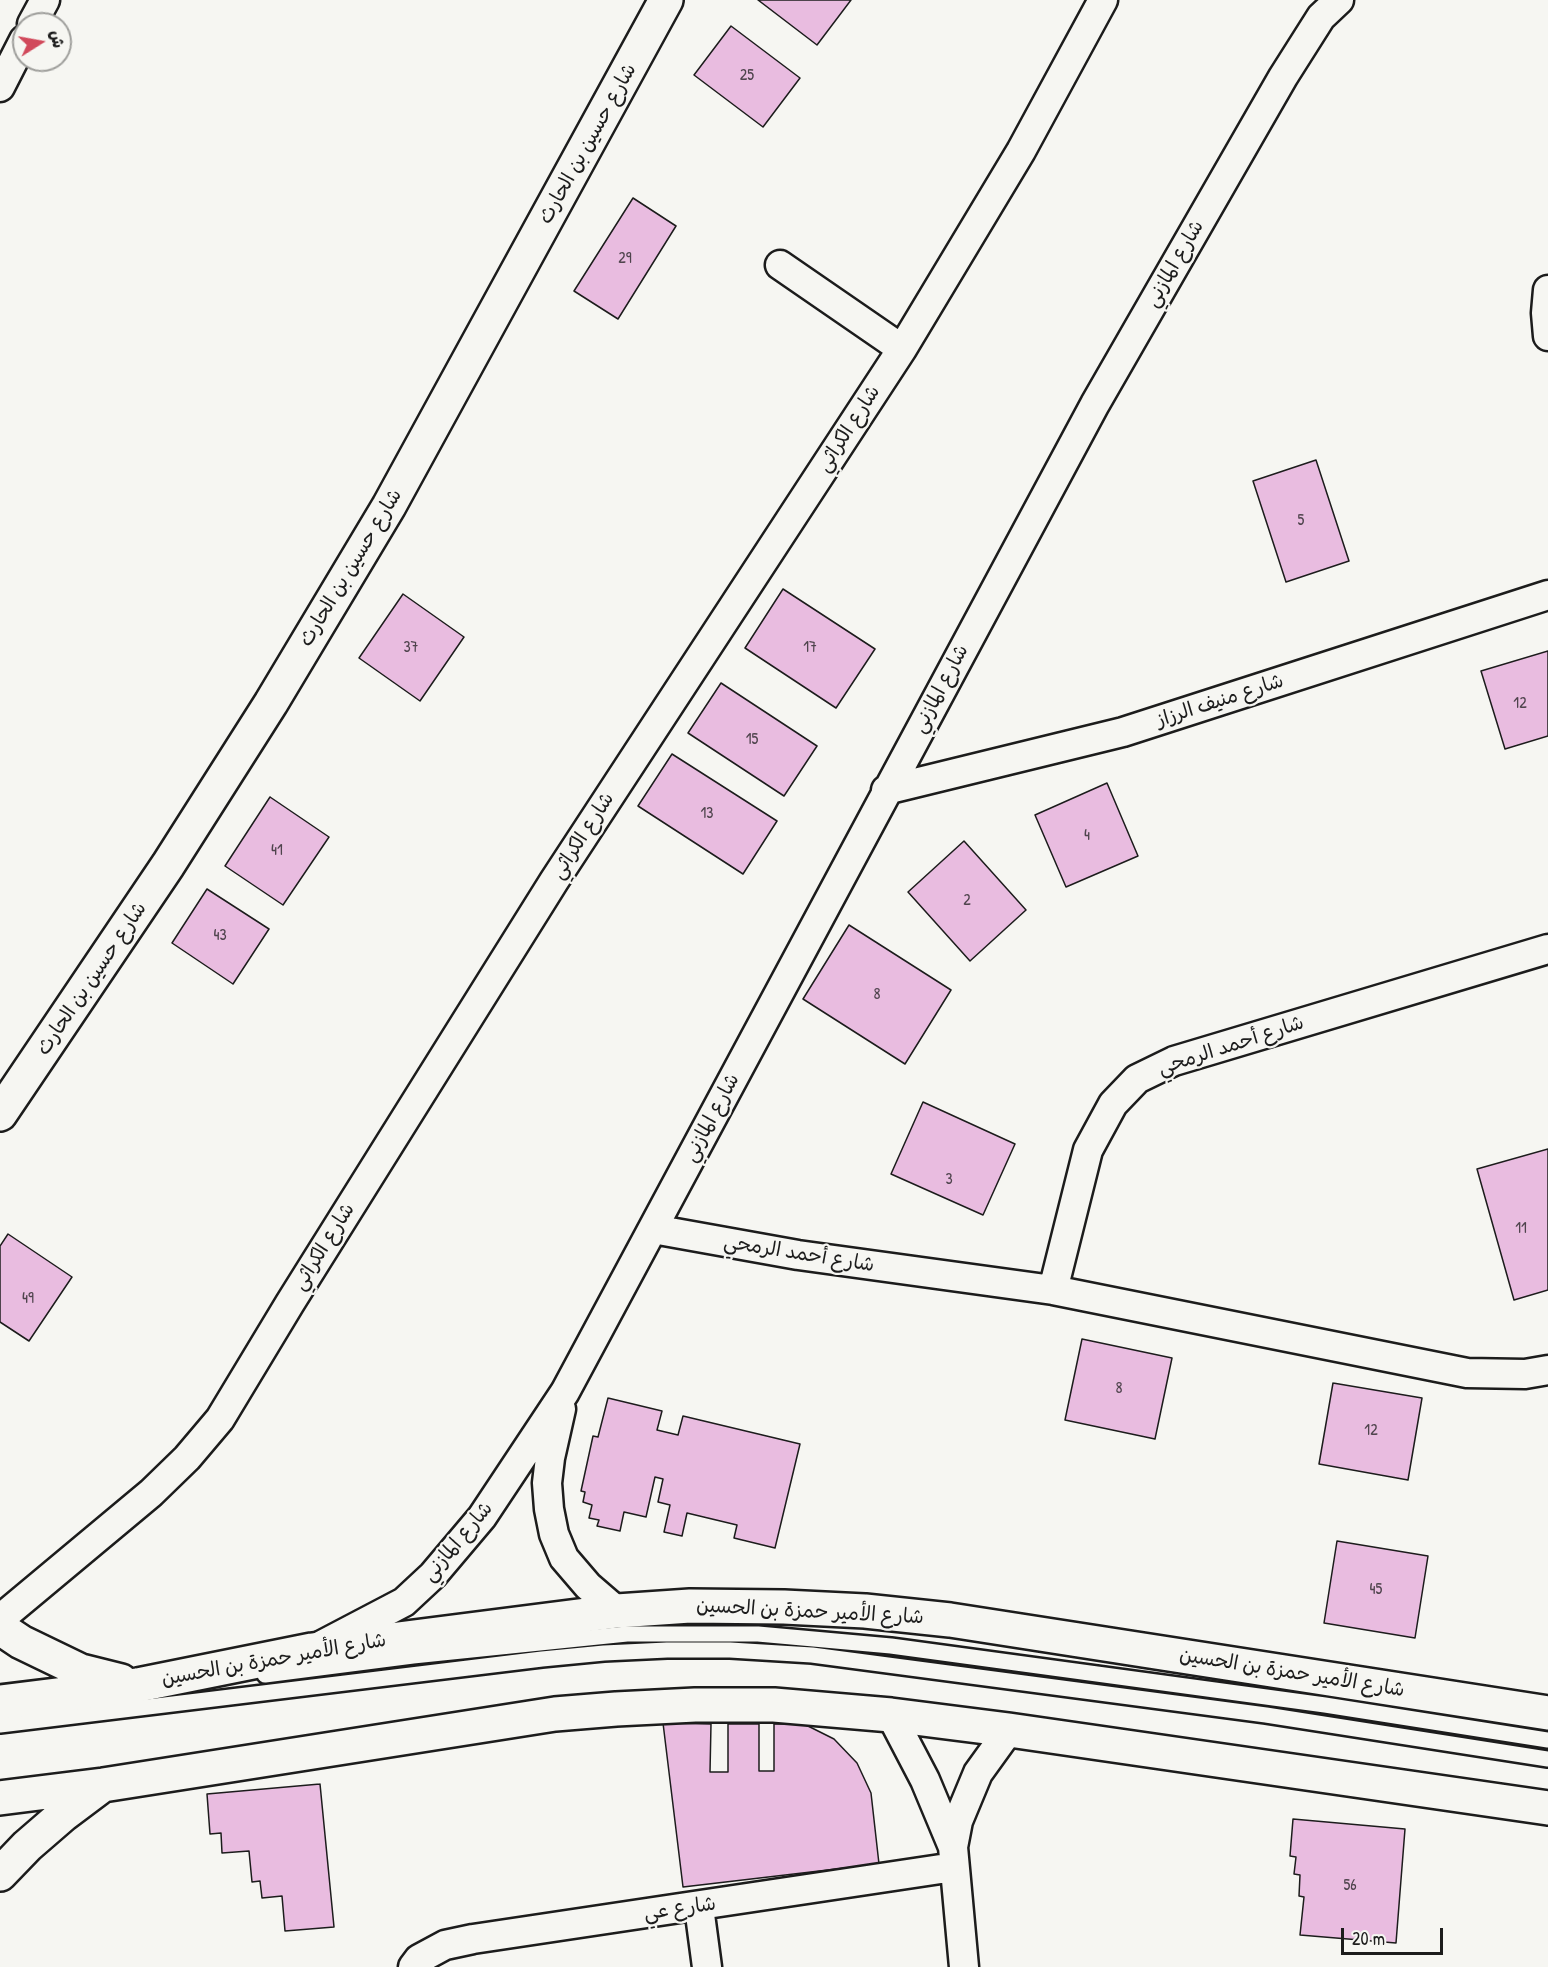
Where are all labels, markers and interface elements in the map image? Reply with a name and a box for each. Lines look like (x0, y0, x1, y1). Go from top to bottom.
north arrow (12, 12, 72, 72)
text: ش (45, 28, 70, 50)
street label: شارع حسين بن الحارث (534, 60, 642, 228)
house number: 25 (740, 66, 754, 86)
street label: شارع المازني (1140, 216, 1210, 312)
house number: 29 (618, 249, 632, 269)
street label: شارع الكراثي (812, 381, 886, 477)
street label: شارع حسين بن الحارث (294, 485, 408, 651)
house number: 5 (1298, 511, 1304, 531)
house number: 37 (403, 638, 419, 658)
house number: 17 (803, 638, 817, 658)
street label: شارع المازني (908, 641, 974, 737)
street label: شارع منيف الرزاز (1153, 669, 1287, 733)
house number: 12 (1513, 694, 1527, 714)
house number: 15 (746, 730, 758, 750)
street label: شارع الكراثي (546, 788, 620, 884)
house number: 13 (701, 804, 713, 824)
house number: 4 (1084, 826, 1090, 846)
house number: 41 (271, 841, 283, 861)
house number: 2 (963, 891, 971, 911)
street label: شارع حسين بن الحارث (32, 898, 152, 1060)
house number: 43 (213, 926, 227, 946)
house number: 8 (874, 985, 880, 1005)
street label: شارع أحمد الرمحي (1155, 1011, 1307, 1081)
street label: شارع المازني (679, 1070, 745, 1166)
house number: 3 (945, 1170, 953, 1190)
street label: شارع الكراثي (288, 1199, 360, 1295)
house number: 11 (1515, 1219, 1527, 1239)
street label: شارع أحمد الرمحي (722, 1230, 876, 1278)
house number: 49 (22, 1289, 34, 1309)
house number: 8 (1116, 1379, 1122, 1399)
house number: 12 (1364, 1421, 1378, 1441)
street label: شارع المازني (418, 1497, 498, 1587)
house number: 45 (1370, 1580, 1382, 1600)
street label: شارع الأمير حمزة بن الحسين (696, 1594, 924, 1630)
street label: شارع الأمير حمزة بن الحسين (160, 1628, 388, 1692)
street label: شارع الأمير حمزة بن الحسين (1178, 1643, 1406, 1703)
house number: 56 (1343, 1876, 1357, 1896)
street label: شارع عي (642, 1892, 718, 1926)
scale bar (1344, 1916, 1446, 1954)
text: 20 m (1352, 1926, 1385, 1951)

